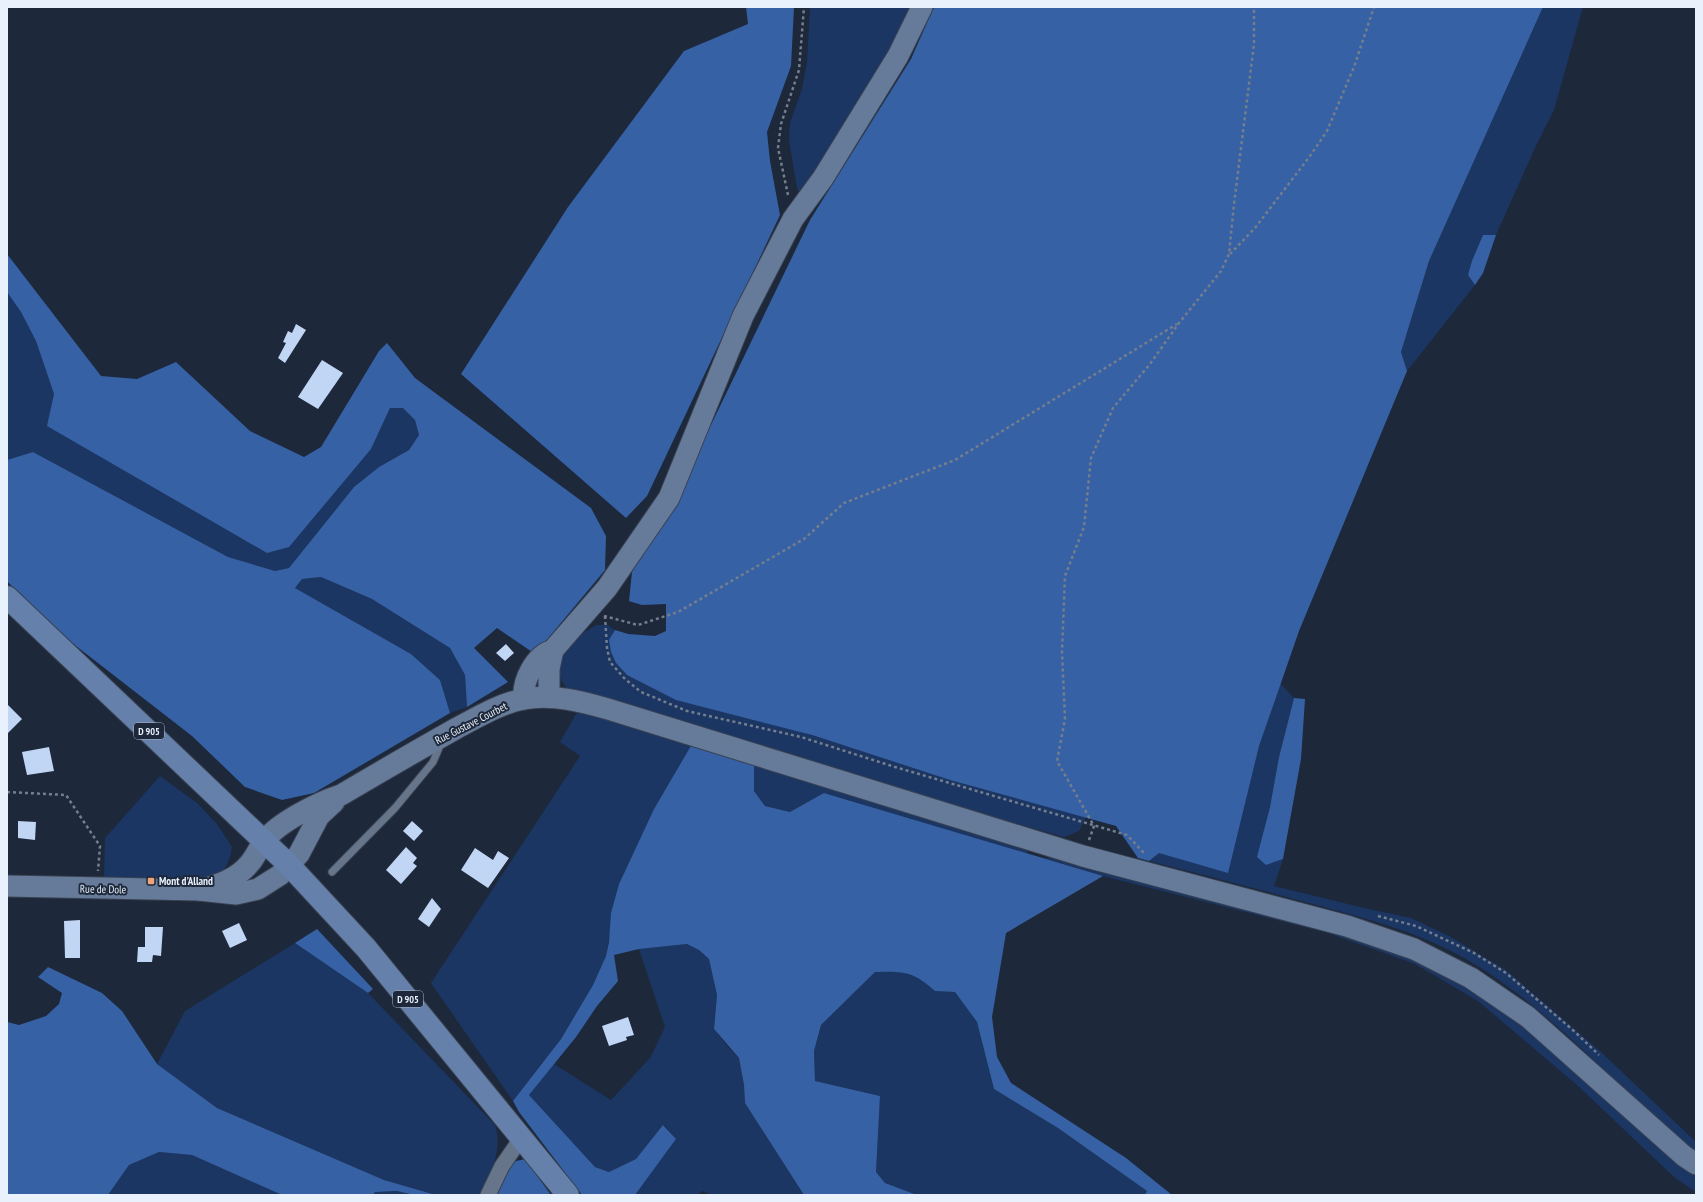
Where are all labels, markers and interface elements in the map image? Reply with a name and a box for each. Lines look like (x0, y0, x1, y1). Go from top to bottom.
street label: Rue Gustave Courbet (433, 699, 509, 747)
road number: D 905 (134, 723, 164, 739)
place label: Mont d'Alland (159, 874, 213, 888)
marker: Mont d'Alland (146, 876, 156, 886)
street label: Rue de Dole (80, 882, 127, 896)
road number: D 905 (393, 991, 423, 1007)

